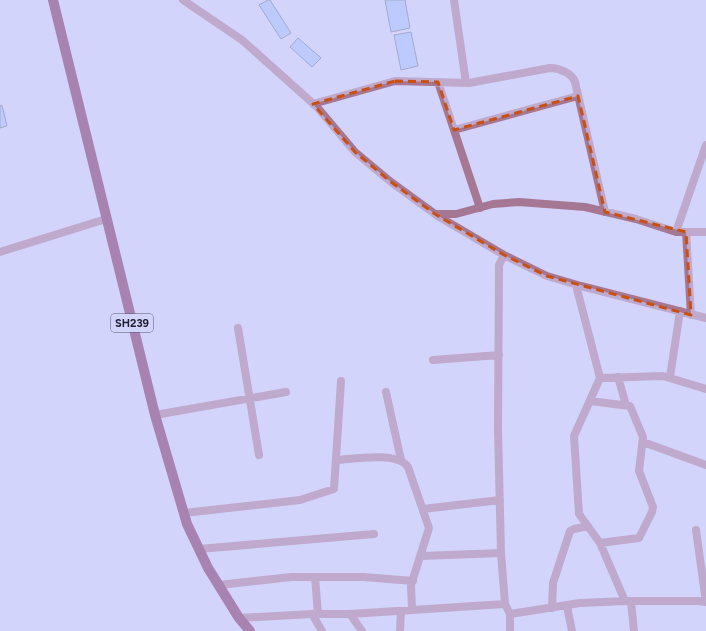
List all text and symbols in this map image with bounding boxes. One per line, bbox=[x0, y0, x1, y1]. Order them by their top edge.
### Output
road number: SH239 bbox=[111, 314, 153, 332]

